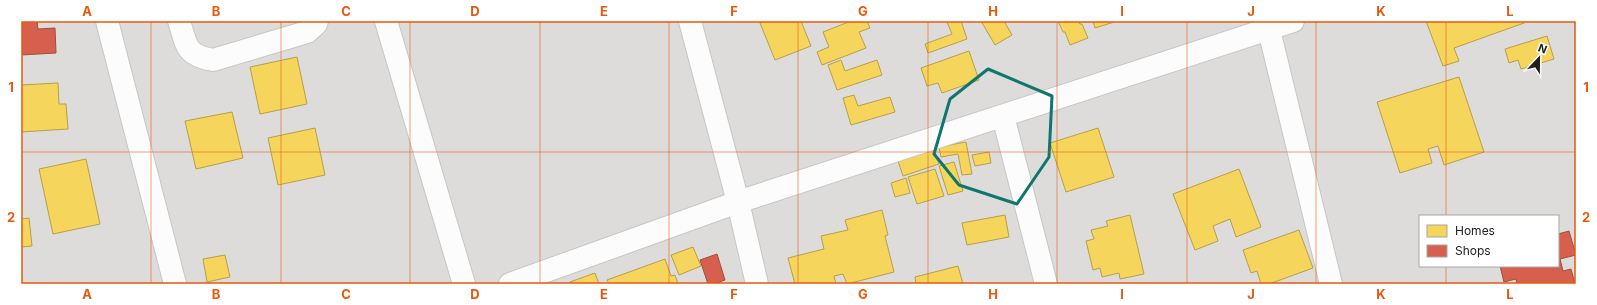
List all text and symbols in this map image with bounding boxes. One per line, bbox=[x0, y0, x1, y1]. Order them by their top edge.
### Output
text: A bbox=[82, 3, 92, 19]
text: B bbox=[212, 3, 221, 19]
text: C bbox=[341, 3, 351, 19]
text: D bbox=[470, 3, 480, 19]
text: E bbox=[600, 3, 608, 19]
text: F bbox=[730, 3, 738, 19]
text: G bbox=[858, 3, 868, 19]
text: H bbox=[988, 3, 998, 19]
text: I bbox=[1120, 3, 1124, 19]
text: J bbox=[1247, 3, 1255, 19]
text: K bbox=[1376, 3, 1386, 19]
text: L bbox=[1506, 3, 1514, 19]
north arrow bbox=[1519, 38, 1559, 78]
text: N bbox=[1536, 41, 1549, 57]
text: 1 bbox=[8, 79, 14, 95]
text: 1 bbox=[1583, 79, 1589, 95]
text: 2 bbox=[7, 209, 15, 225]
text: 2 bbox=[1582, 209, 1590, 225]
legend bbox=[1419, 215, 1559, 267]
text: Homes bbox=[1455, 223, 1495, 238]
text: Shops bbox=[1455, 243, 1491, 258]
text: A bbox=[82, 286, 92, 302]
text: B bbox=[212, 286, 221, 302]
text: C bbox=[341, 286, 351, 302]
text: D bbox=[470, 286, 480, 302]
text: E bbox=[600, 286, 608, 302]
text: F bbox=[730, 286, 738, 302]
text: G bbox=[858, 286, 868, 302]
text: H bbox=[988, 286, 998, 302]
text: I bbox=[1120, 286, 1124, 302]
text: J bbox=[1247, 286, 1255, 302]
text: K bbox=[1376, 286, 1386, 302]
text: L bbox=[1506, 286, 1514, 302]

